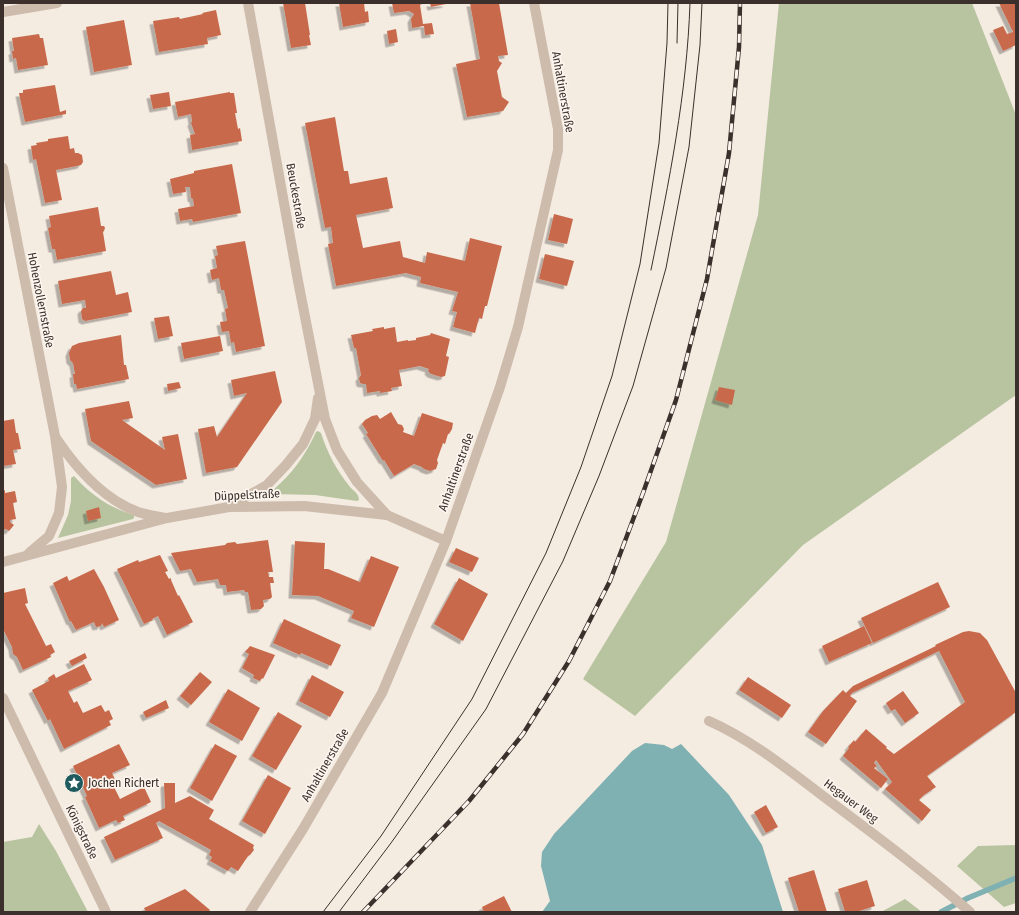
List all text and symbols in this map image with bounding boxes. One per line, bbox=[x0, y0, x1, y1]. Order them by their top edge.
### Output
street label: Anhaltinerstraße bbox=[549, 50, 577, 134]
street label: Beuckestraße bbox=[283, 162, 309, 230]
street label: Hohenzollernstraße bbox=[25, 251, 57, 349]
street label: Anhaltinerstraße bbox=[435, 431, 477, 513]
street label: Düppelstraße bbox=[214, 486, 280, 504]
street label: Anhaltinerstraße bbox=[298, 726, 352, 804]
place icon: Jochen Richert bbox=[63, 772, 85, 794]
place label: Jochen Richert bbox=[88, 776, 159, 790]
street label: Hegauer Weg bbox=[821, 776, 881, 826]
street label: Königstraße bbox=[63, 803, 101, 861]

